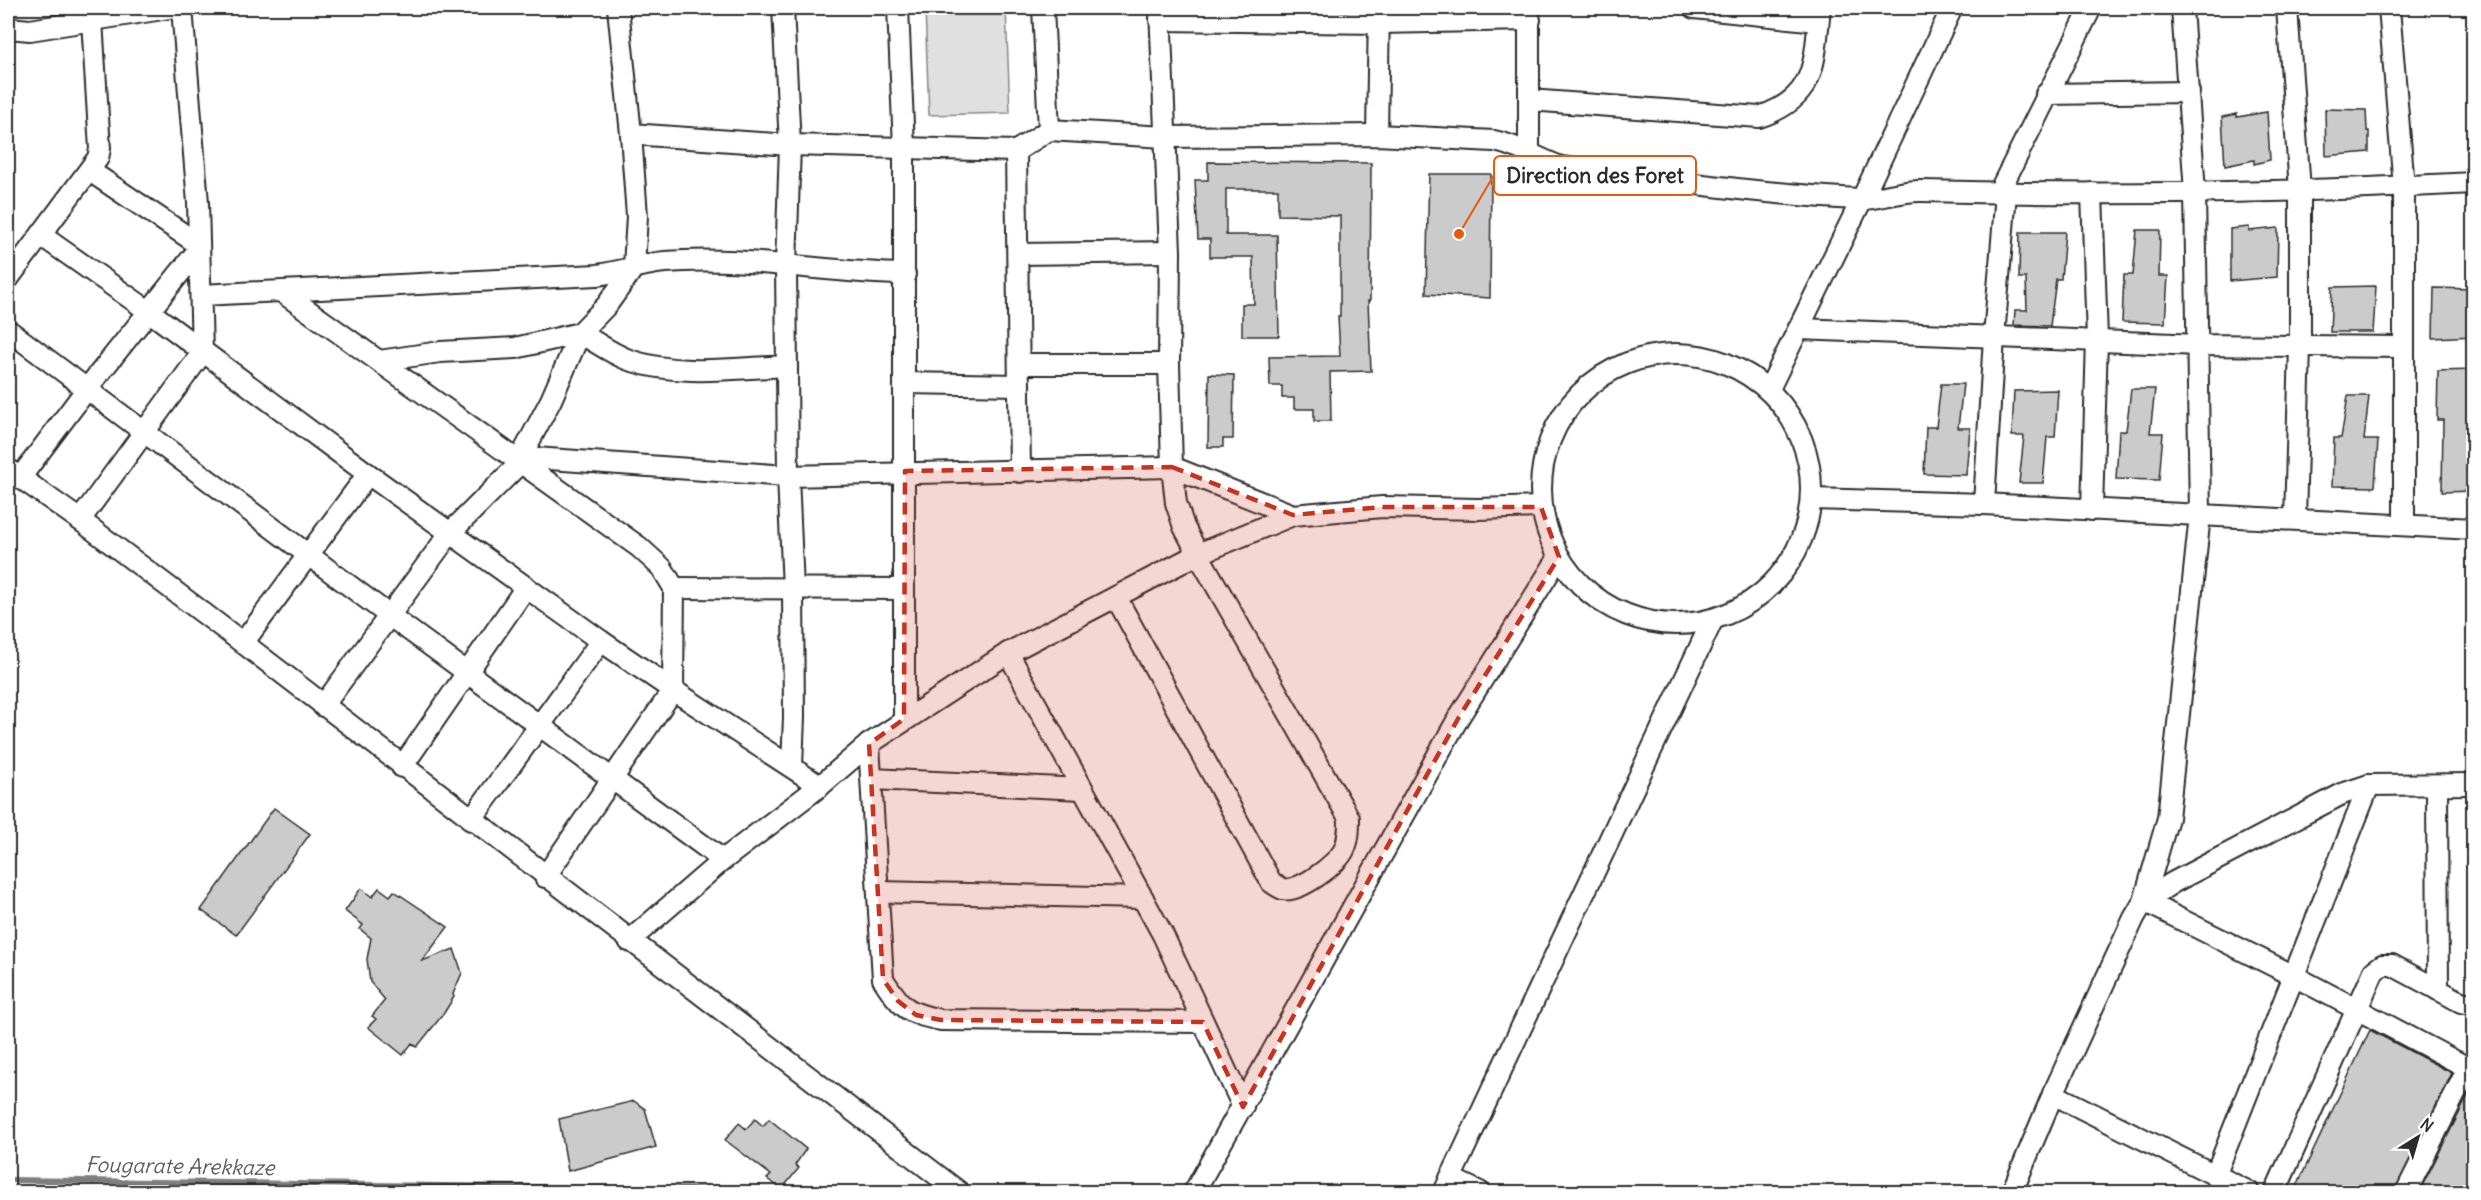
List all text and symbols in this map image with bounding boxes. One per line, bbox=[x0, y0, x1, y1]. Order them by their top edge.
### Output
callout: Direction des Foret bbox=[1494, 156, 1696, 195]
text: Direction des Foret bbox=[1506, 162, 1685, 189]
north arrow bbox=[2388, 1107, 2448, 1167]
text: N bbox=[2417, 1114, 2437, 1136]
water label: Fougarate Arekkaze bbox=[85, 1151, 276, 1181]

